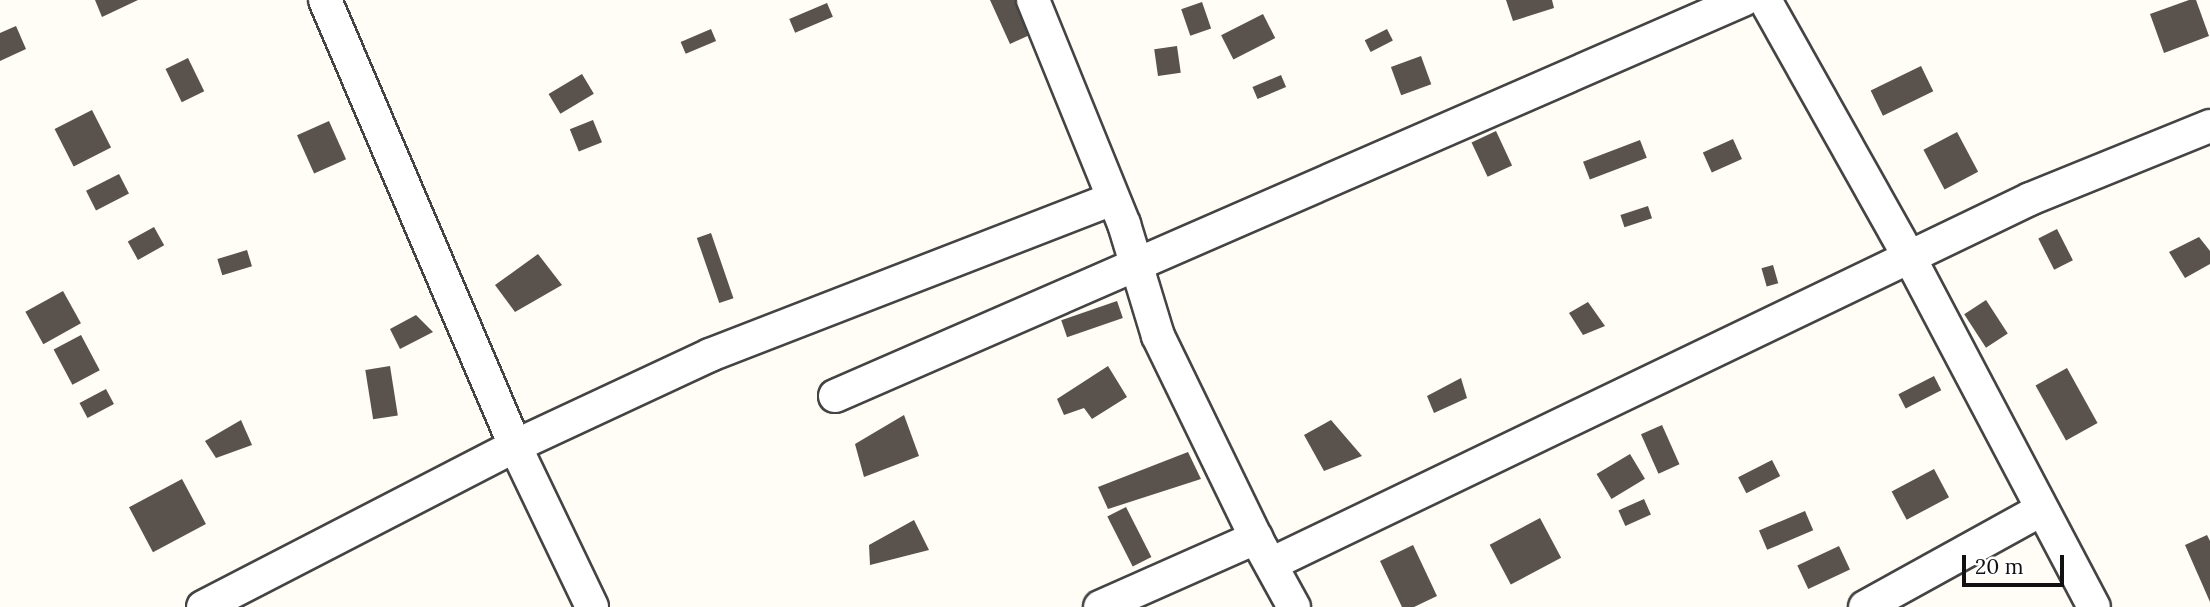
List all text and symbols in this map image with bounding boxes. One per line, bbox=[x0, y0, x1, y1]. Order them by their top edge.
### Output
scale bar bbox=[1965, 540, 2066, 584]
text: 20 m bbox=[1975, 553, 2024, 580]

